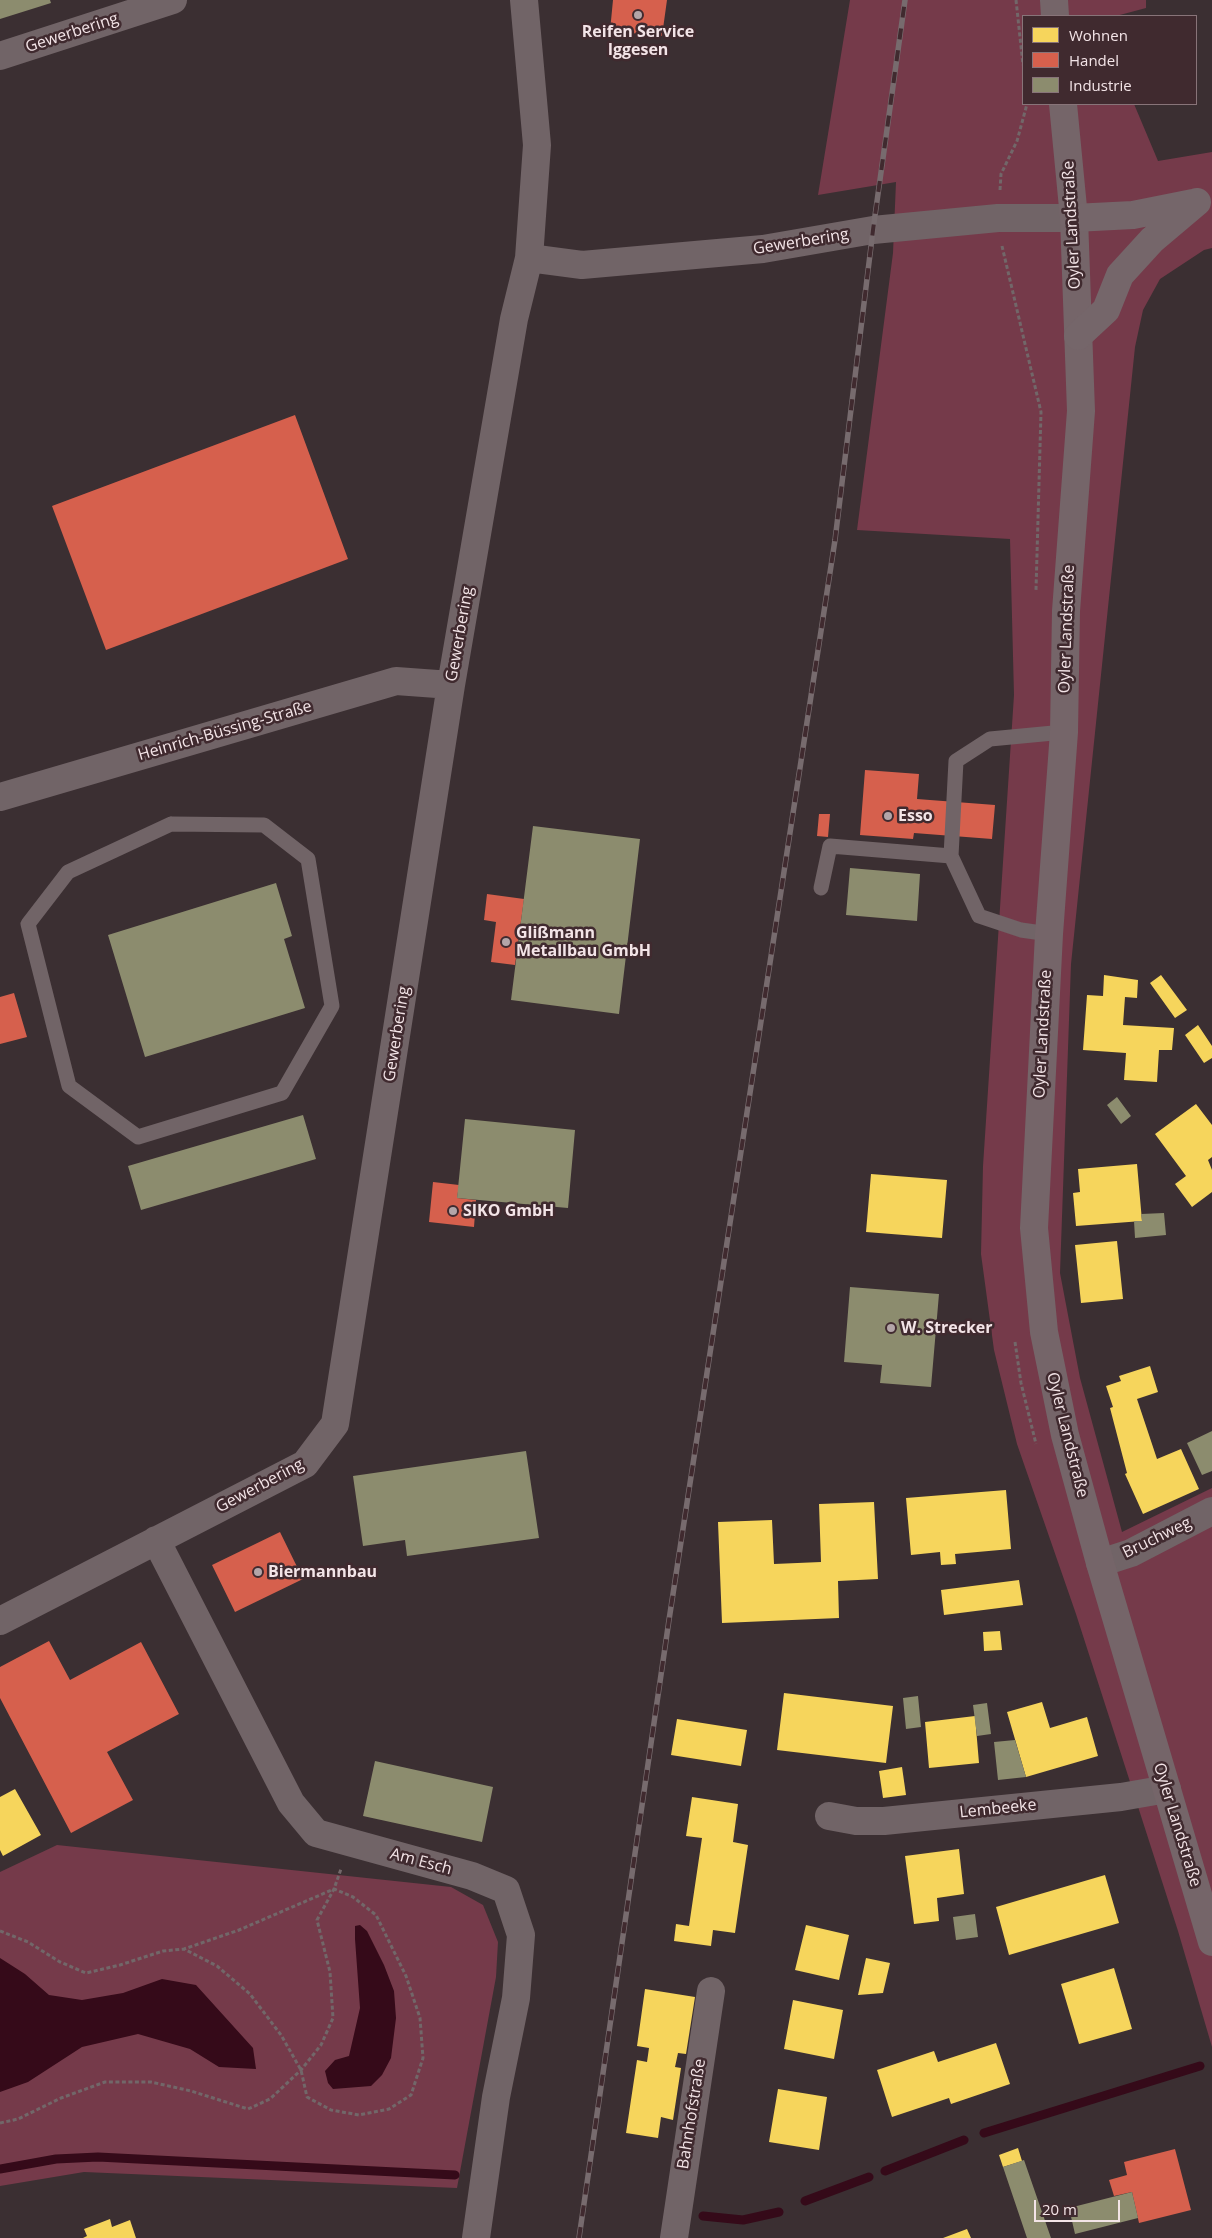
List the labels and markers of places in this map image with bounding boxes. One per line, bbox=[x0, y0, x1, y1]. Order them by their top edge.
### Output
marker: Reifen Service Iggesen bbox=[632, 9, 644, 21]
place label: Reifen Service Iggesen bbox=[582, 22, 694, 60]
place label: Esso bbox=[898, 806, 933, 826]
marker: Esso bbox=[882, 810, 894, 822]
place label: Glißmann Metallbau GmbH bbox=[516, 923, 651, 961]
marker: Glißmann Metallbau GmbH bbox=[500, 936, 512, 948]
place label: SIKO GmbH bbox=[463, 1201, 554, 1221]
marker: SIKO GmbH bbox=[447, 1205, 459, 1217]
place label: W. Strecker bbox=[901, 1318, 993, 1338]
marker: W. Strecker bbox=[885, 1322, 897, 1334]
place label: Biermannbau bbox=[268, 1562, 377, 1582]
marker: Biermannbau bbox=[252, 1566, 264, 1578]

